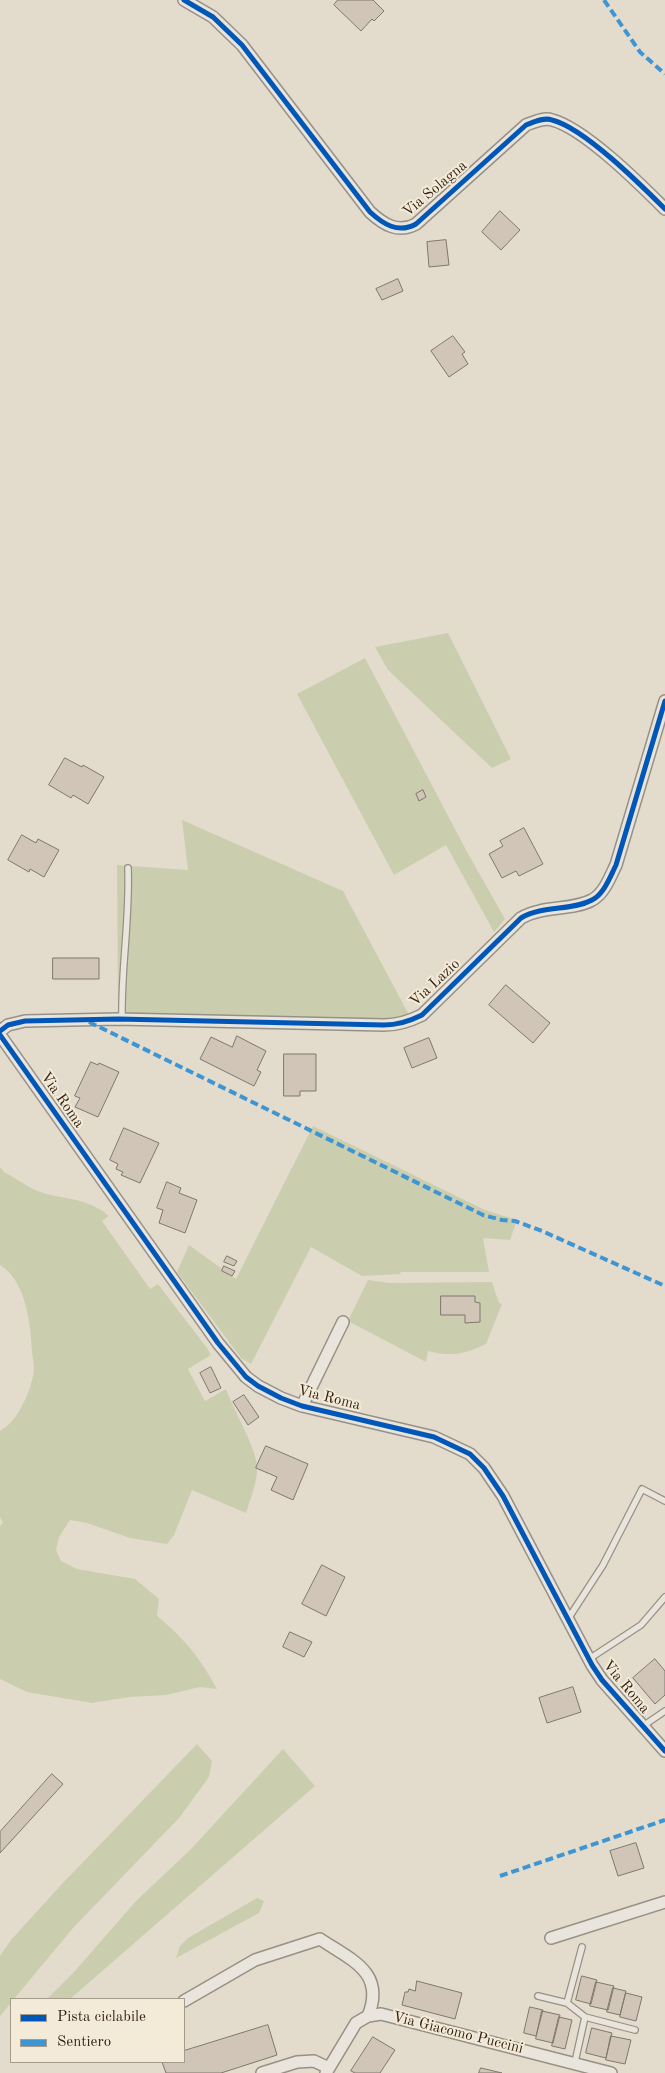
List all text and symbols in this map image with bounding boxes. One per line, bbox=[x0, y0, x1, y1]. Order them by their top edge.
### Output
street label: Via Solagna bbox=[399, 157, 471, 221]
street label: Via Lazio bbox=[406, 955, 464, 1011]
street label: Via Roma bbox=[36, 1069, 88, 1131]
street label: Via Roma bbox=[296, 1382, 362, 1414]
street label: Via Roma bbox=[599, 1657, 653, 1717]
legend bbox=[10, 1998, 185, 2063]
street label: Via Giacomo Puccini bbox=[391, 2008, 525, 2058]
text: Pista ciclabile bbox=[57, 2010, 146, 2025]
text: Sentiero bbox=[57, 2035, 111, 2050]

